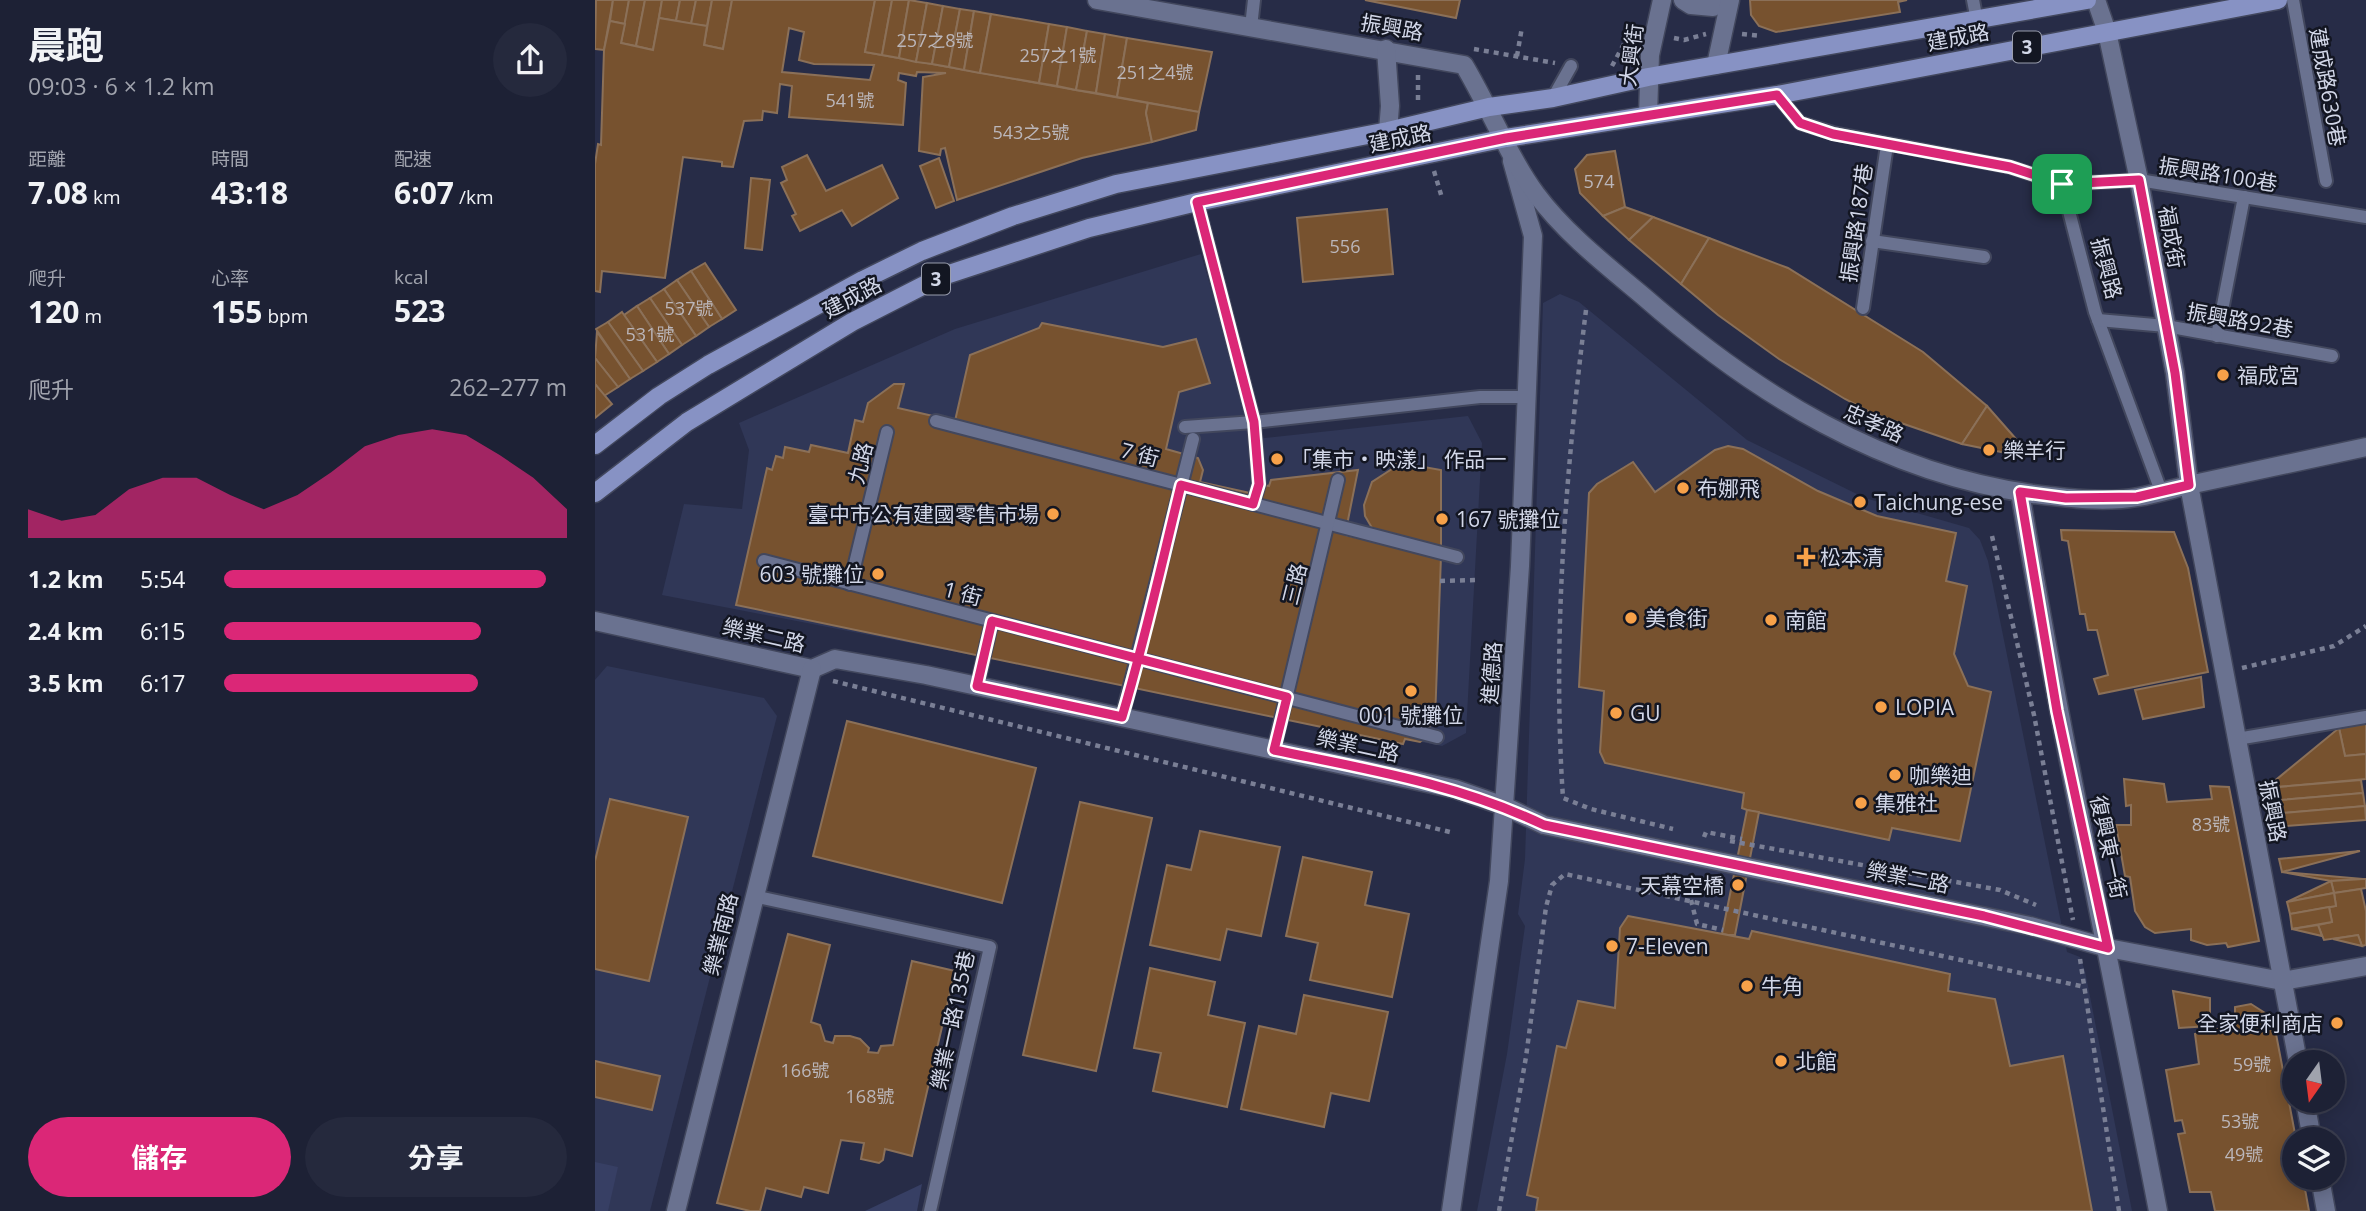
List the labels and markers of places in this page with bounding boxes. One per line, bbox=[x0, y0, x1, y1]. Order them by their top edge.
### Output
pin bbox=[2032, 154, 2092, 214]
place label: 福成宮 bbox=[2237, 361, 2300, 389]
marker: 福成宮 bbox=[2215, 367, 2231, 383]
place label: 樂羊行 bbox=[2003, 436, 2066, 464]
marker: 樂羊行 bbox=[1981, 442, 1997, 458]
place label: 「集市‧映漾」 作品一 bbox=[1291, 445, 1506, 473]
marker: 「集市‧映漾」 作品一 bbox=[1269, 451, 1285, 467]
place label: 布娜飛 bbox=[1697, 474, 1760, 502]
marker: 布娜飛 bbox=[1675, 480, 1691, 496]
place label: Taichung-ese bbox=[1874, 488, 2003, 516]
marker: Taichung-ese bbox=[1852, 494, 1868, 510]
place label: 臺中市公有建國零售市場 bbox=[808, 500, 1039, 528]
place label: 167 號攤位 bbox=[1456, 505, 1560, 533]
marker: 臺中市公有建國零售市場 bbox=[1045, 506, 1061, 522]
marker: 167 號攤位 bbox=[1434, 511, 1450, 527]
place label: 松本清 bbox=[1820, 543, 1883, 571]
marker: 松本清 bbox=[1798, 549, 1814, 565]
place label: 603 號攤位 bbox=[760, 560, 864, 588]
marker: 603 號攤位 bbox=[870, 566, 886, 582]
place label: 美食街 bbox=[1645, 604, 1708, 632]
place label: 南館 bbox=[1785, 606, 1827, 634]
marker: 美食街 bbox=[1623, 610, 1639, 626]
marker: 南館 bbox=[1763, 612, 1779, 628]
marker: 001 號攤位 bbox=[1403, 683, 1419, 699]
place label: LOPIA bbox=[1895, 693, 1955, 721]
place label: GU bbox=[1630, 699, 1661, 727]
marker: LOPIA bbox=[1873, 699, 1889, 715]
place label: 001 號攤位 bbox=[1359, 701, 1463, 729]
marker: GU bbox=[1608, 705, 1624, 721]
place label: 咖樂迪 bbox=[1909, 761, 1972, 789]
marker: 咖樂迪 bbox=[1887, 767, 1903, 783]
place label: 集雅社 bbox=[1875, 789, 1938, 817]
marker: 集雅社 bbox=[1853, 795, 1869, 811]
place label: 天幕空橋 bbox=[1640, 871, 1724, 899]
marker: 天幕空橋 bbox=[1730, 877, 1746, 893]
place label: 7-Eleven bbox=[1626, 932, 1709, 960]
marker: 7-Eleven bbox=[1604, 938, 1620, 954]
place label: 牛角 bbox=[1761, 972, 1803, 1000]
marker: 牛角 bbox=[1739, 978, 1755, 994]
place label: 全家便利商店 bbox=[2197, 1009, 2323, 1037]
marker: 全家便利商店 bbox=[2329, 1015, 2345, 1031]
place label: 北館 bbox=[1795, 1047, 1837, 1075]
marker: 北館 bbox=[1773, 1053, 1789, 1069]

